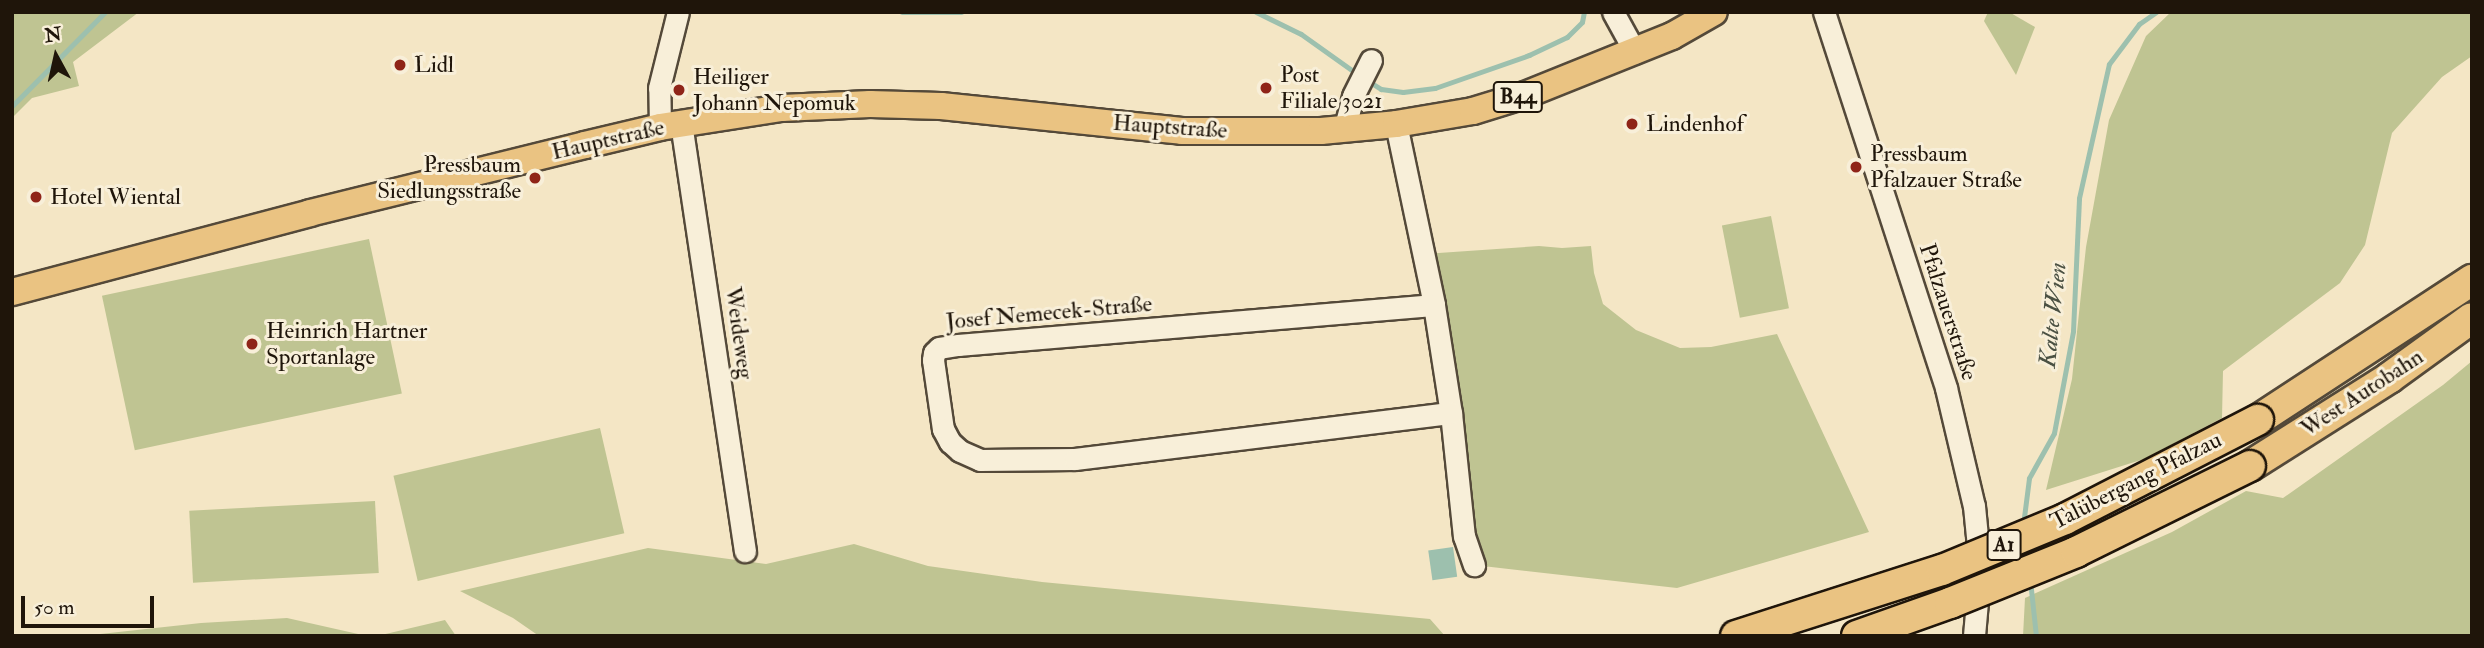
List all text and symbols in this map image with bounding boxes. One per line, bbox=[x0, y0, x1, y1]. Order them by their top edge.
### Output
north arrow bbox=[21, 21, 91, 91]
text: N bbox=[43, 22, 63, 48]
place label: Lidl bbox=[414, 51, 454, 79]
marker: Lidl bbox=[392, 57, 408, 73]
place label: Post Filiale 3021 bbox=[1280, 61, 1383, 115]
place label: Heiliger Johann Nepomuk bbox=[693, 63, 856, 117]
marker: Post Filiale 3021 bbox=[1258, 80, 1274, 96]
road number: B44 bbox=[1492, 80, 1544, 114]
marker: Heiliger Johann Nepomuk bbox=[671, 82, 687, 98]
street label: Hauptstraße bbox=[1112, 109, 1228, 145]
place label: Lindenhof bbox=[1646, 110, 1744, 138]
street label: Hauptstraße bbox=[549, 114, 667, 166]
marker: Lindenhof bbox=[1624, 116, 1640, 132]
place label: Pressbaum Pfalzauer Straße bbox=[1870, 140, 2022, 194]
place label: Pressbaum Siedlungsstraße bbox=[377, 151, 521, 205]
marker: Pressbaum Pfalzauer Straße bbox=[1848, 159, 1864, 175]
marker: Pressbaum Siedlungsstraße bbox=[527, 170, 543, 186]
place label: Hotel Wiental bbox=[50, 183, 181, 211]
marker: Hotel Wiental bbox=[28, 189, 44, 205]
street label: Pfalzauerstraße bbox=[1913, 240, 1983, 384]
water label: Kalte Wien bbox=[2033, 261, 2073, 369]
street label: Weideweg bbox=[719, 285, 759, 381]
street label: Josef Nemecek-Straße bbox=[945, 290, 1153, 336]
place label: Heinrich Hartner Sportanlage bbox=[266, 317, 427, 371]
marker: Heinrich Hartner Sportanlage bbox=[244, 336, 260, 352]
street label: West Autobahn bbox=[2296, 343, 2428, 443]
street label: Talübergang Pfalzau bbox=[2046, 426, 2226, 536]
road number: A1 bbox=[1986, 528, 2022, 562]
scale bar bbox=[24, 582, 158, 626]
text: 50 m bbox=[34, 594, 75, 621]

